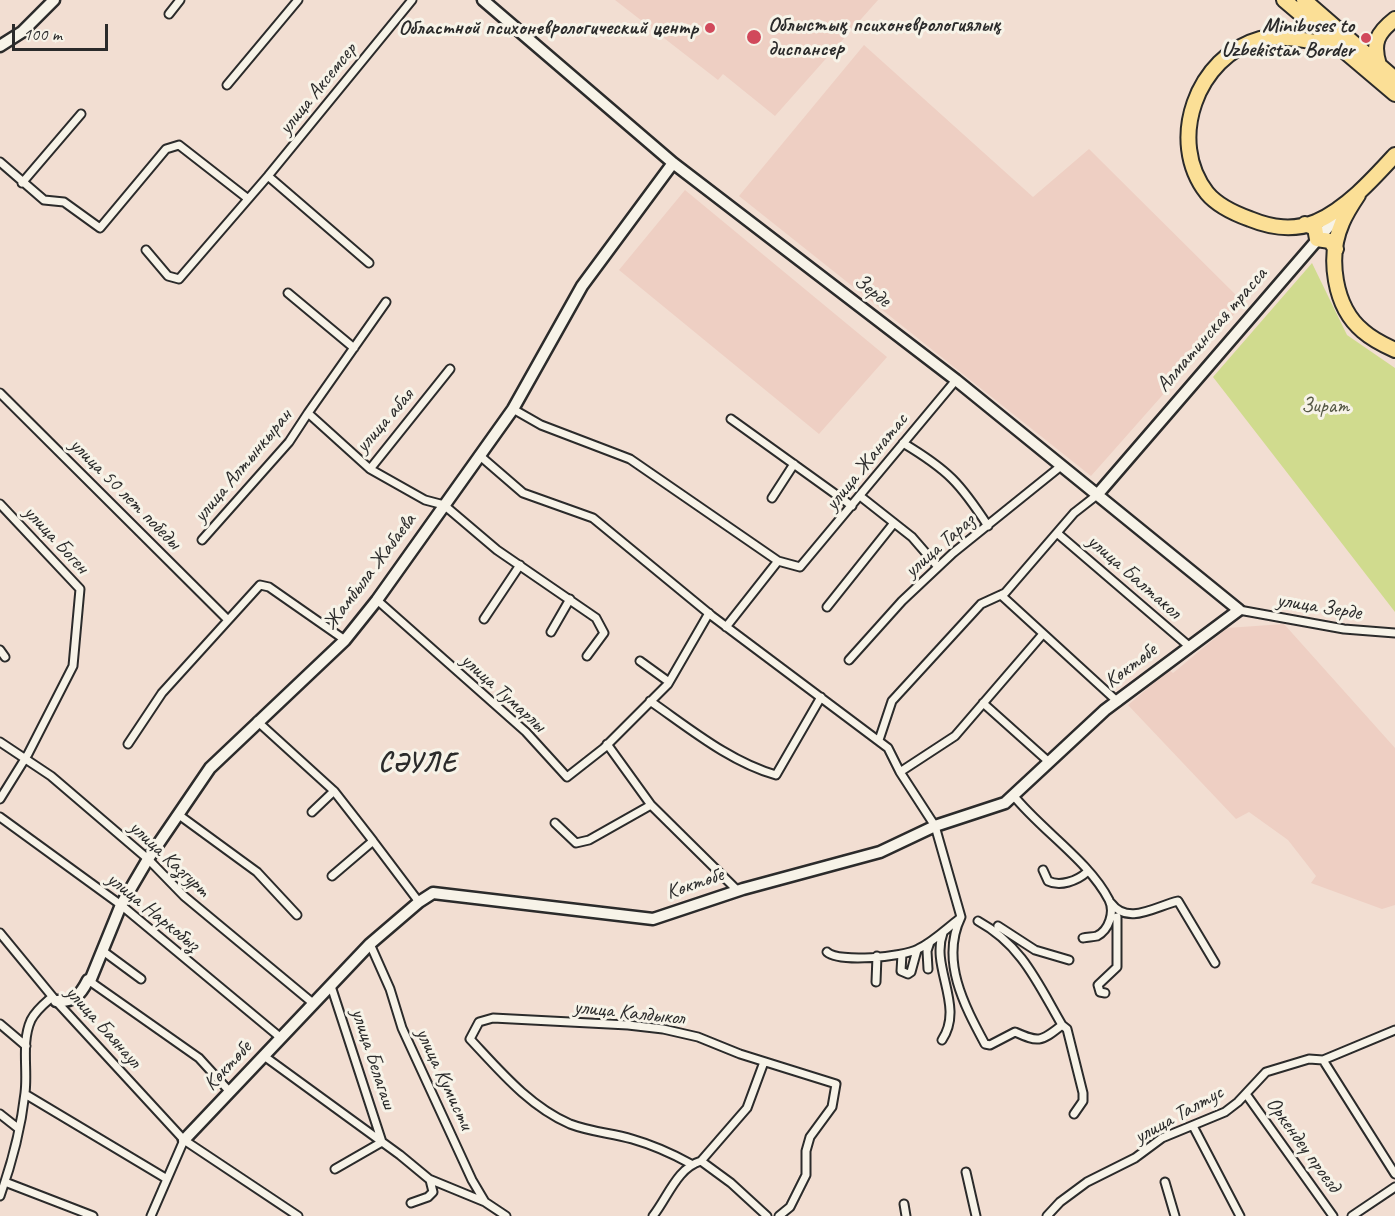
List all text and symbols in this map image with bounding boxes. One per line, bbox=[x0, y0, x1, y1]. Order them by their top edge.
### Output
scale bar bbox=[15, 12, 111, 50]
place label: Облыстық психоневрологиялық диспансер bbox=[768, 12, 1001, 62]
place label: Minibuses to Uzbekistan Border bbox=[1221, 13, 1354, 63]
place label: Областной психоневрологический центр bbox=[398, 15, 698, 41]
marker: Областной психоневрологический центр bbox=[703, 21, 717, 35]
text: 100 m bbox=[23, 23, 62, 45]
marker: Облыстық психоневрологиялық диспансер bbox=[745, 28, 763, 46]
marker: Minibuses to Uzbekistan Border bbox=[1359, 31, 1373, 45]
street label: улица Аксемсер bbox=[273, 38, 363, 140]
street label: Алматинская трасса bbox=[1151, 262, 1273, 398]
street label: Зерде bbox=[849, 269, 895, 313]
street label: улица абая bbox=[350, 384, 420, 458]
park label: Зират bbox=[1301, 393, 1349, 419]
street label: улица Алтынкыран bbox=[188, 404, 298, 528]
street label: улица Жанатас bbox=[820, 408, 914, 516]
street label: улица 50 лет победы bbox=[64, 433, 186, 555]
street label: улица Боген bbox=[18, 500, 94, 580]
street label: Жамбыла Жабаева bbox=[318, 509, 422, 635]
street label: улица Тараз bbox=[900, 509, 980, 583]
street label: улица Балтакол bbox=[1082, 529, 1186, 625]
street label: улица Зерде bbox=[1275, 588, 1363, 626]
street label: Көктөбе bbox=[1100, 638, 1162, 694]
street label: улица Тумарлы bbox=[455, 648, 551, 738]
district label: СӘУЛЕ bbox=[378, 748, 458, 780]
street label: улица Казгурт bbox=[123, 815, 215, 903]
street label: Көктөбе bbox=[663, 862, 727, 906]
street label: улица Наркобыз bbox=[101, 867, 205, 957]
street label: улица Баянаул bbox=[59, 981, 147, 1073]
street label: улица Калдыкол bbox=[572, 995, 686, 1031]
street label: улица Белагаш bbox=[345, 1005, 401, 1113]
street label: улица Кумисти bbox=[409, 1024, 479, 1134]
street label: Көктөбе bbox=[199, 1036, 257, 1096]
street label: улица Талтус bbox=[1130, 1080, 1228, 1150]
street label: Оркендеу проезд bbox=[1260, 1092, 1346, 1198]

